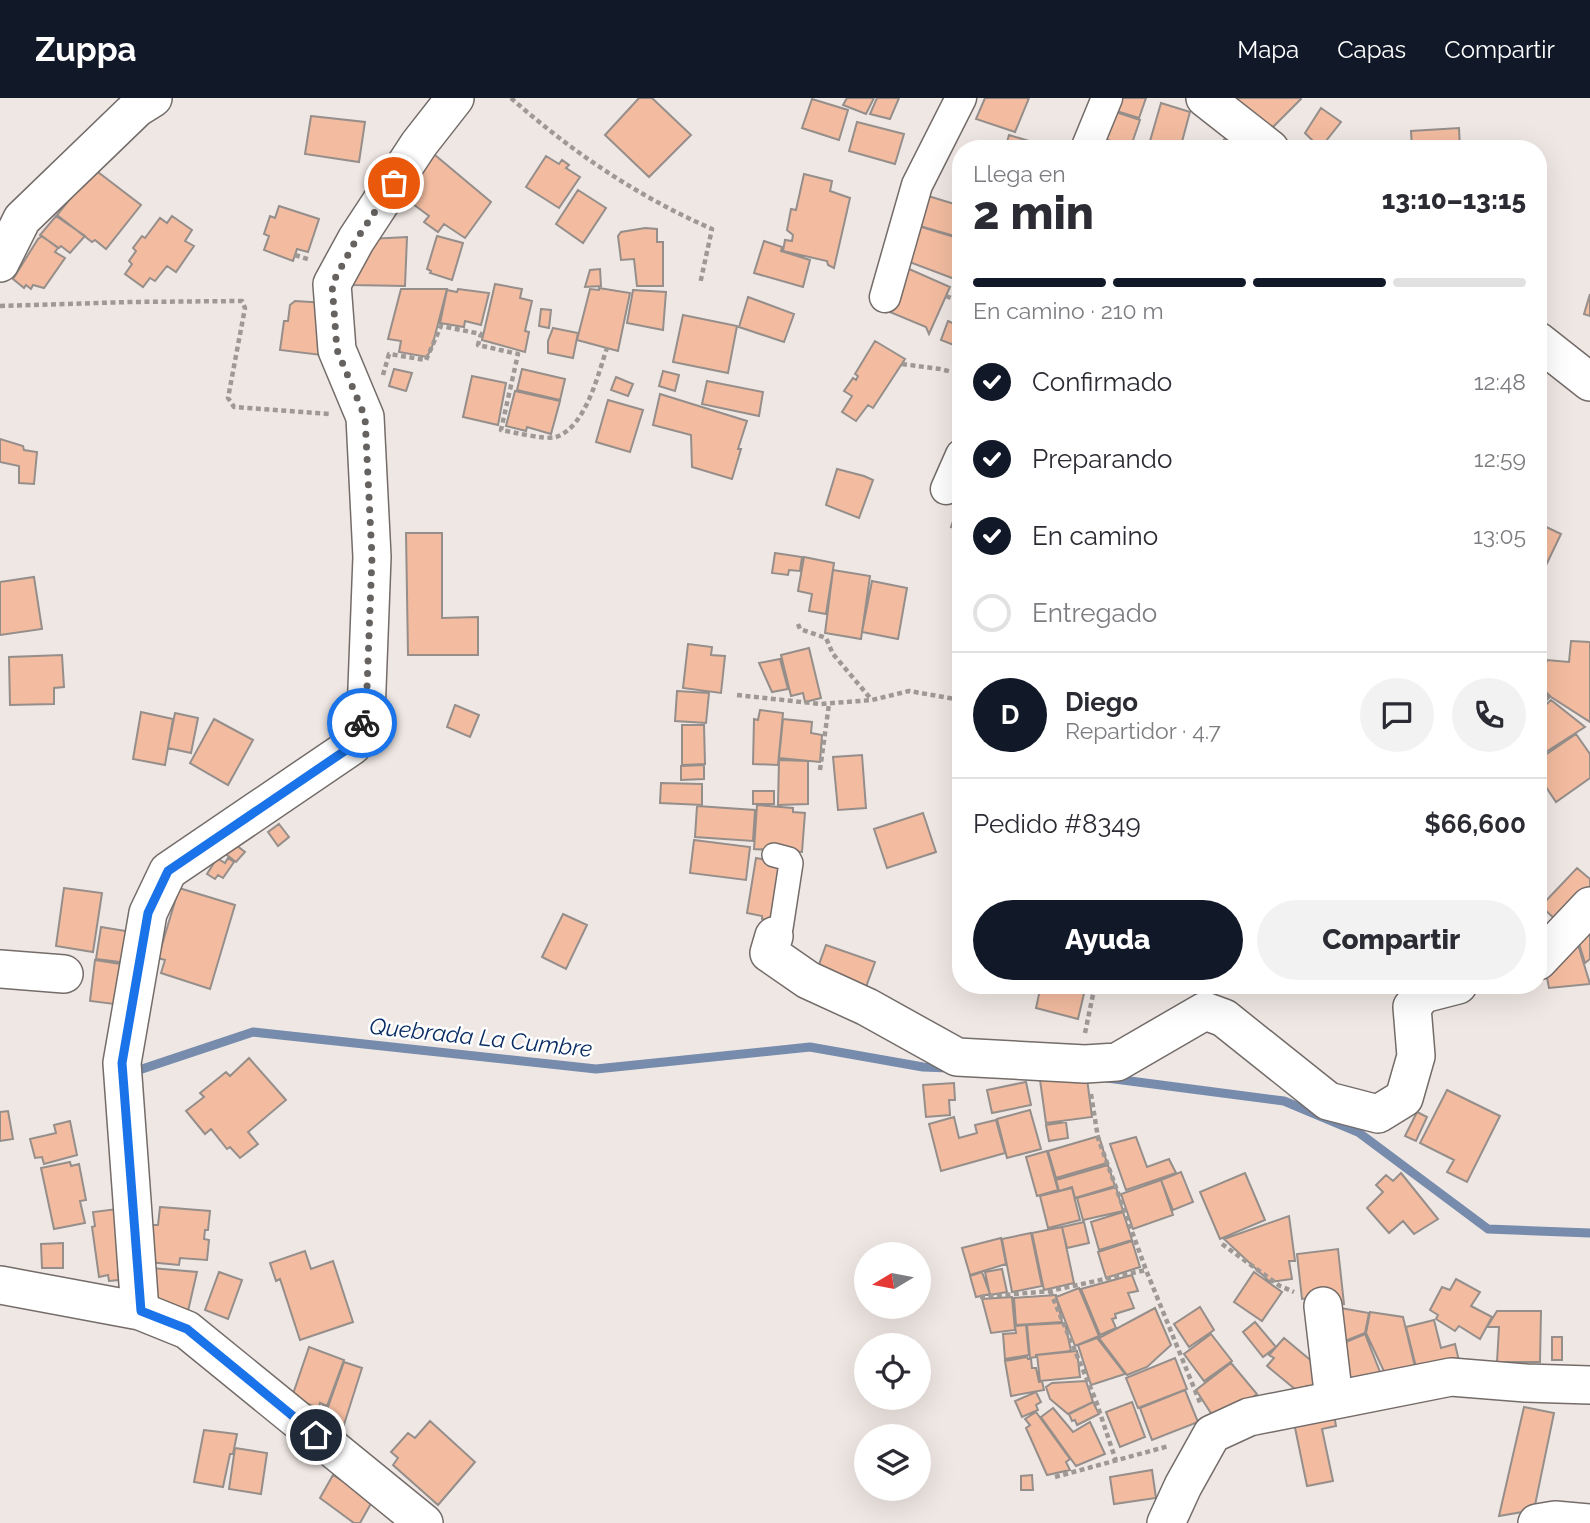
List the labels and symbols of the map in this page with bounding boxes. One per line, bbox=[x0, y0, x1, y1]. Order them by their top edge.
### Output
pin bbox=[364, 153, 424, 213]
courier bbox=[327, 688, 397, 758]
water label: Quebrada La Cumbre bbox=[368, 1012, 594, 1062]
north arrow bbox=[854, 1242, 931, 1320]
pin bbox=[286, 1405, 346, 1465]

